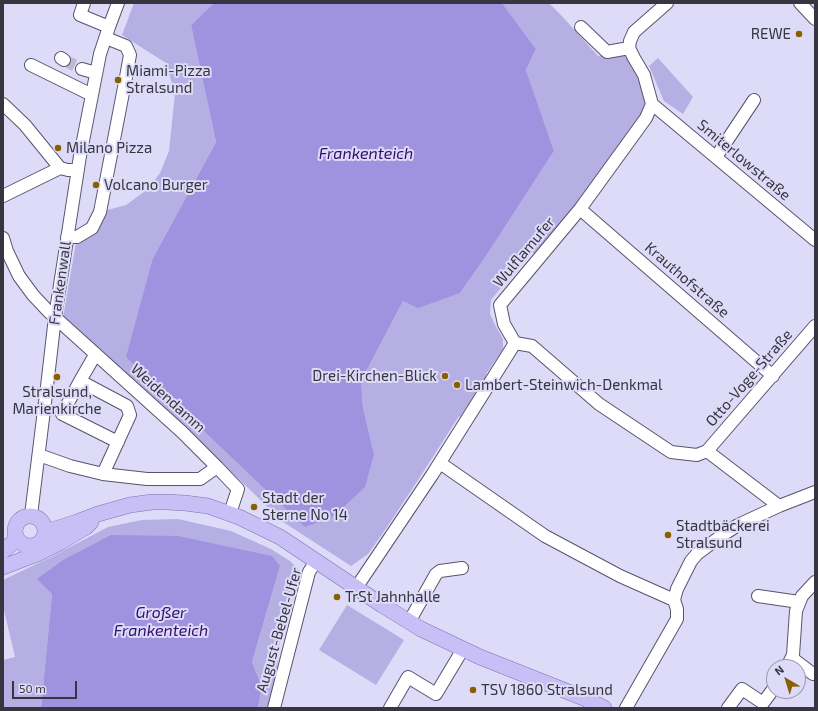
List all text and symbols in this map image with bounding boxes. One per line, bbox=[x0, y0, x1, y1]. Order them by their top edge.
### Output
place label: REWE bbox=[751, 25, 791, 43]
marker: REWE bbox=[794, 29, 804, 39]
place label: Miami-Pizza Stralsund bbox=[126, 62, 211, 97]
marker: Miami-Pizza Stralsund bbox=[113, 75, 123, 85]
street label: Smiterlowstraße bbox=[694, 116, 794, 204]
place label: Milano Pizza bbox=[66, 139, 152, 157]
marker: Milano Pizza bbox=[53, 143, 63, 153]
water label: Frankenteich bbox=[319, 144, 413, 164]
place label: Volcano Burger bbox=[104, 176, 208, 194]
marker: Volcano Burger bbox=[91, 180, 101, 190]
street label: Wulflamufer bbox=[489, 213, 559, 291]
street label: Krauthofstraße bbox=[641, 238, 733, 322]
street label: Frankenwall bbox=[45, 240, 75, 326]
street label: Otto-Voge-Straße bbox=[702, 326, 796, 430]
street label: Weidendamm bbox=[127, 360, 209, 436]
place label: Drei-Kirchen-Blick bbox=[312, 367, 437, 385]
marker: Drei-Kirchen-Blick bbox=[440, 371, 450, 381]
marker: Stralsund, Marienkirche bbox=[52, 372, 62, 382]
place label: Lambert-Steinwich-Denkmal bbox=[465, 376, 663, 394]
marker: Lambert-Steinwich-Denkmal bbox=[452, 380, 462, 390]
place label: Stralsund, Marienkirche bbox=[12, 383, 102, 418]
place label: Stadt der Sterne No 14 bbox=[262, 489, 348, 524]
marker: Stadt der Sterne No 14 bbox=[249, 502, 259, 512]
place label: Stadtbäckerei Stralsund bbox=[676, 517, 770, 552]
marker: Stadtbäckerei Stralsund bbox=[663, 530, 673, 540]
street label: August-Bebel-Ufer bbox=[253, 565, 305, 695]
place label: TrSt Jahnhalle bbox=[345, 588, 440, 606]
marker: TrSt Jahnhalle bbox=[332, 592, 342, 602]
water label: Großer Frankenteich bbox=[114, 603, 208, 641]
north arrow bbox=[766, 659, 806, 699]
text: N bbox=[772, 662, 786, 678]
scale bar bbox=[14, 673, 79, 699]
text: 50 m bbox=[19, 681, 46, 695]
place label: TSV 1860 Stralsund bbox=[481, 681, 613, 699]
marker: TSV 1860 Stralsund bbox=[468, 685, 478, 695]

